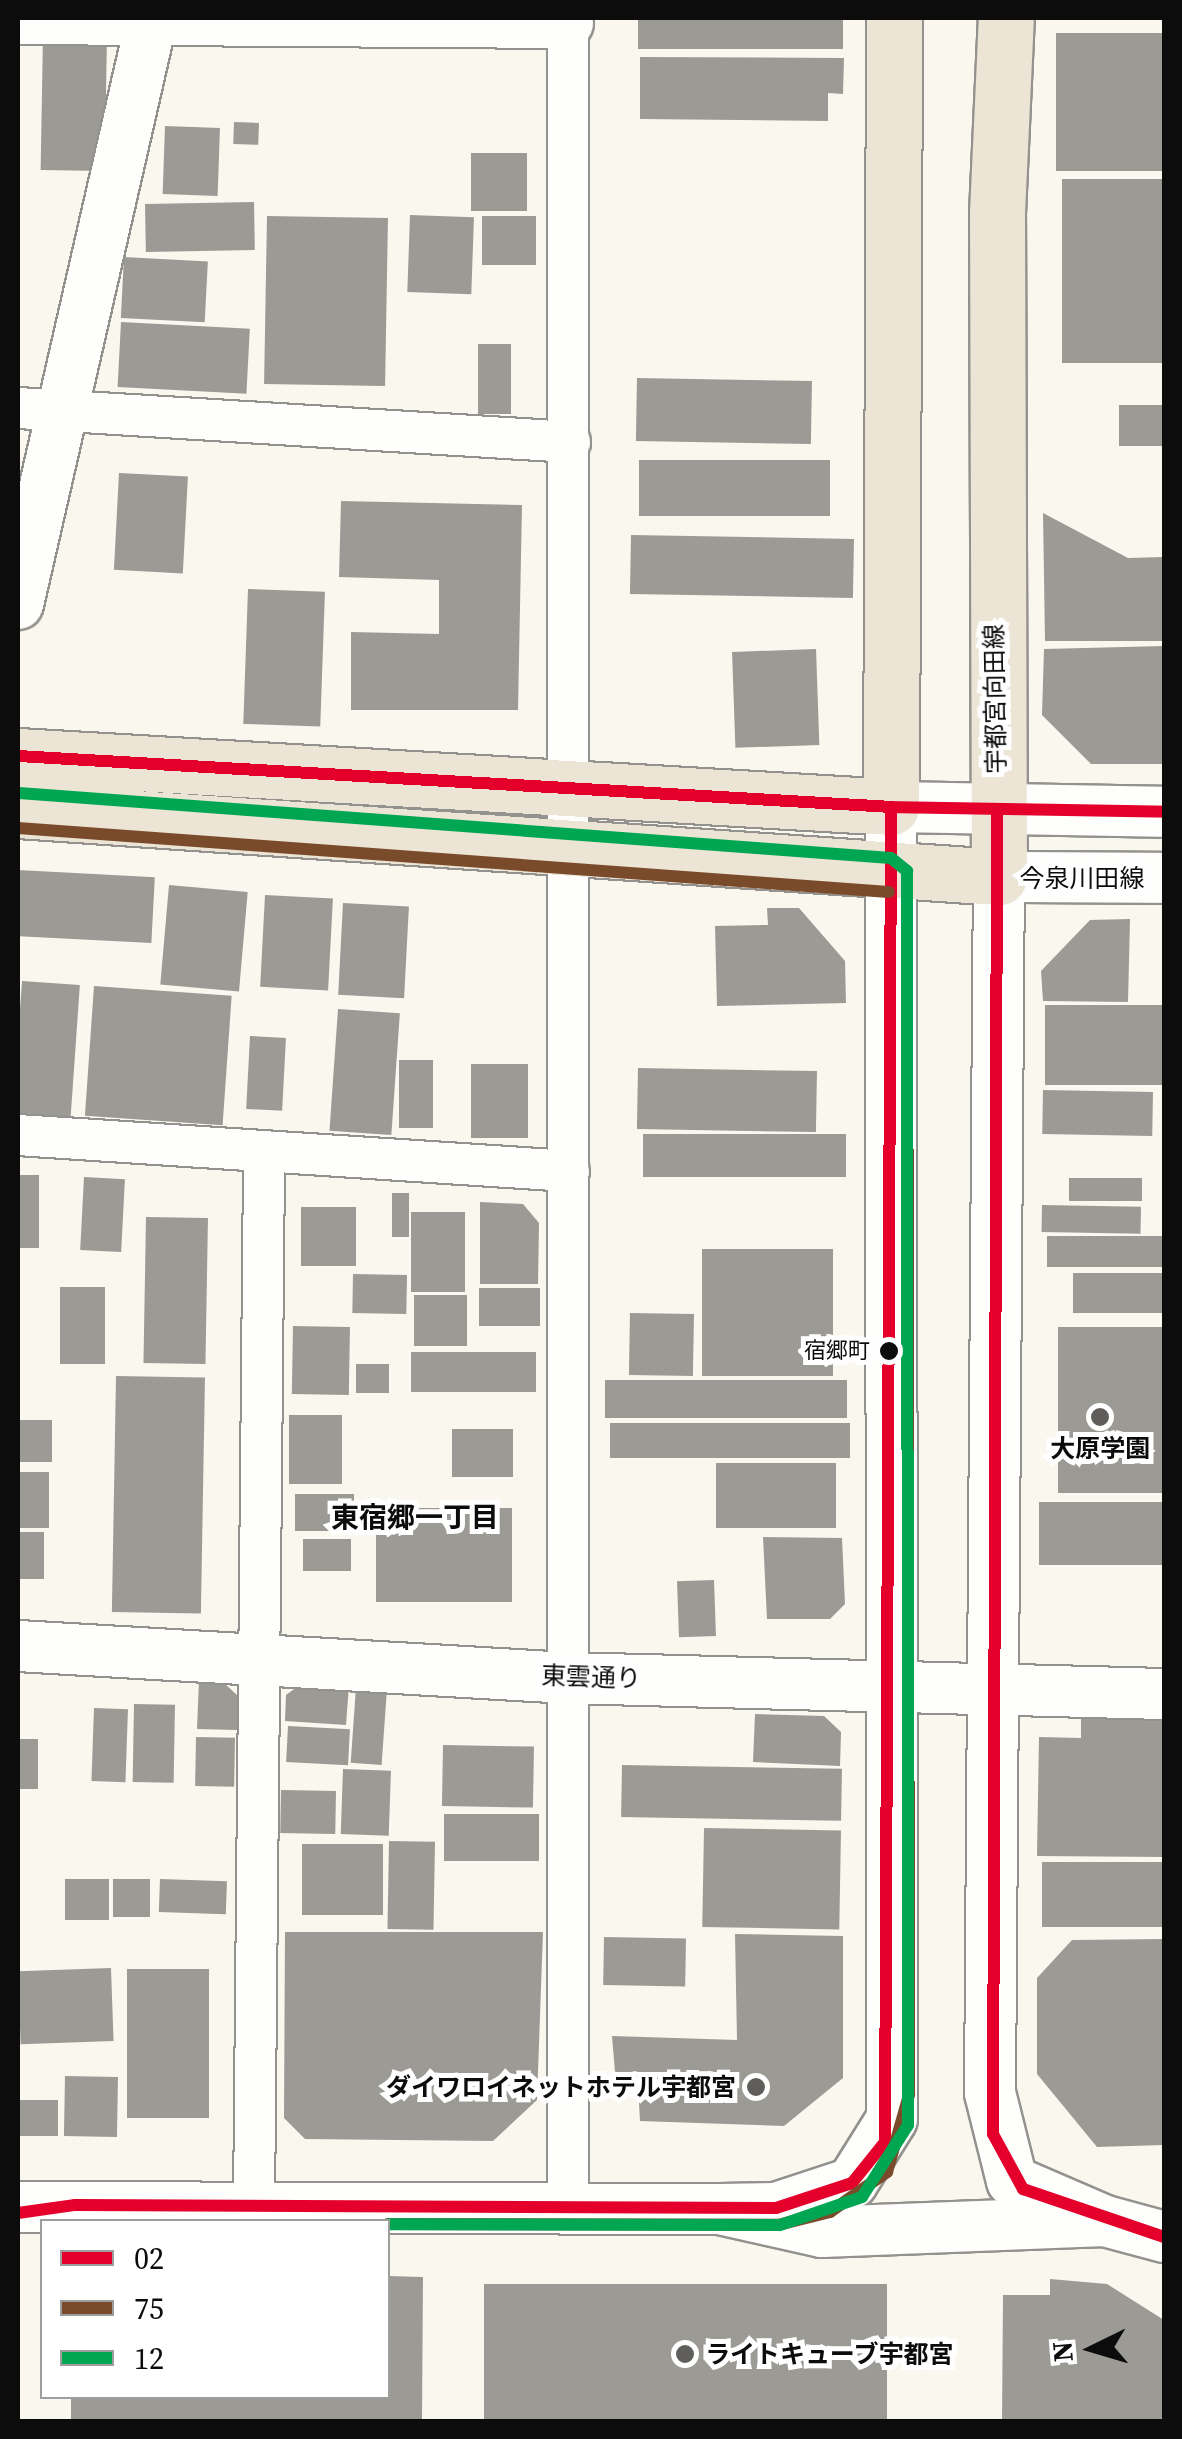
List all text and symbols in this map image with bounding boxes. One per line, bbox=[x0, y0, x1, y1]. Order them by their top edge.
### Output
street label: 宇都宮向田線 bbox=[979, 624, 1011, 774]
street label: 今泉川田線 bbox=[1020, 863, 1144, 893]
place label: 宿郷町 bbox=[804, 1338, 870, 1364]
marker: 宿郷町 bbox=[879, 1341, 899, 1361]
marker: 大原学園 bbox=[1089, 1406, 1111, 1428]
place label: 大原学園 bbox=[1050, 1433, 1150, 1463]
district label: 東宿郷一丁目 bbox=[331, 1500, 499, 1534]
street label: 東雲通り bbox=[541, 1660, 641, 1694]
place label: ダイワロイネットホテル宇都宮 bbox=[386, 2072, 736, 2102]
marker: ダイワロイネットホテル宇都宮 bbox=[745, 2076, 767, 2098]
legend bbox=[40, 2219, 390, 2399]
text: 02 bbox=[134, 2238, 164, 2279]
text: 75 bbox=[134, 2288, 164, 2329]
north arrow bbox=[1042, 2299, 1142, 2399]
text: 12 bbox=[134, 2338, 164, 2379]
place label: ライトキューブ宇都宮 bbox=[705, 2339, 955, 2369]
text: N bbox=[1042, 2340, 1082, 2363]
marker: ライトキューブ宇都宮 bbox=[674, 2343, 696, 2365]

